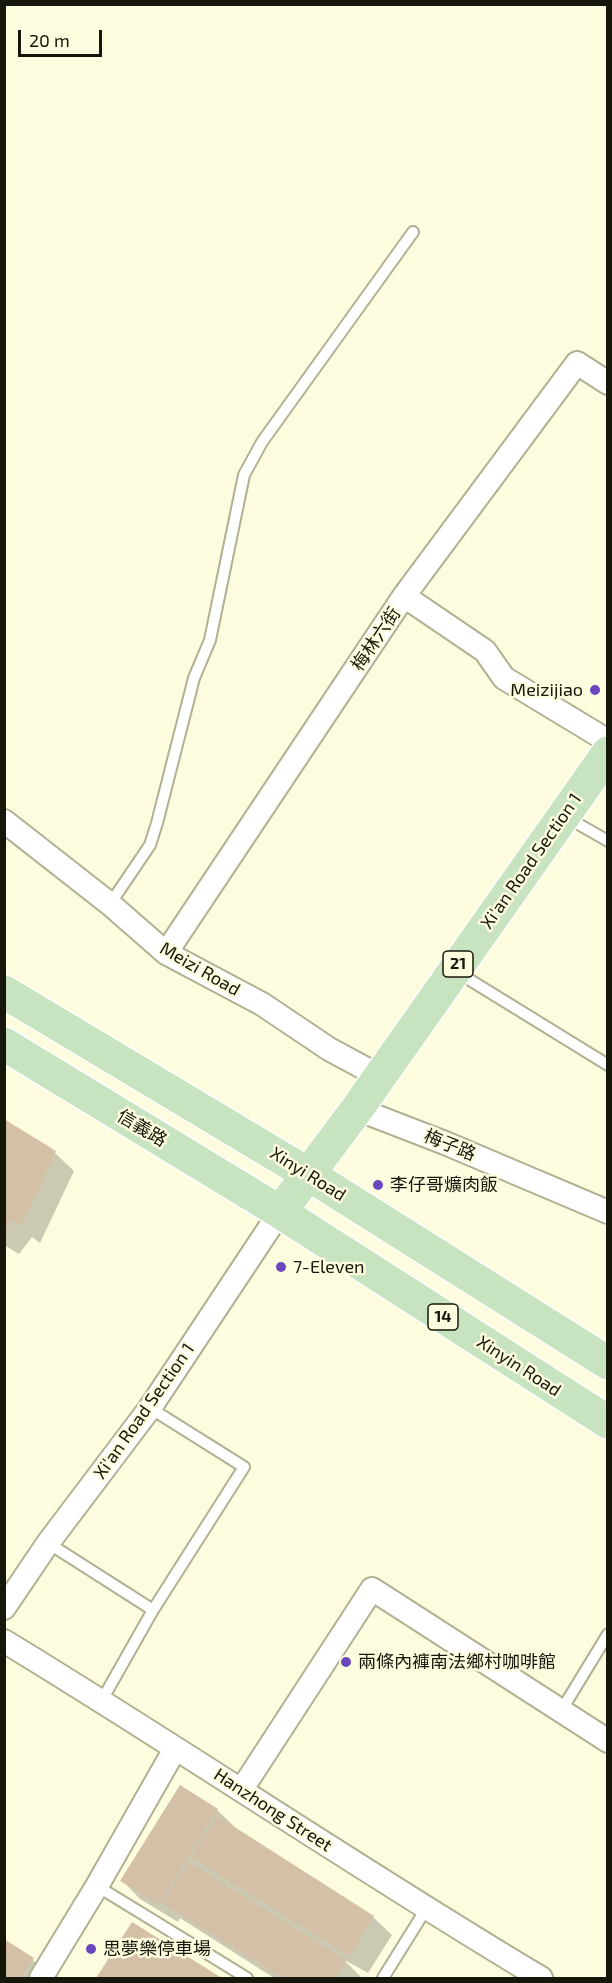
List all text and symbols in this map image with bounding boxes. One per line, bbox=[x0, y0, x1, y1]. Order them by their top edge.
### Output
scale bar bbox=[21, 18, 105, 56]
text: 20 m bbox=[29, 29, 70, 51]
street label: 梅林六街 bbox=[347, 603, 405, 675]
place label: Meizijiao bbox=[510, 679, 583, 701]
marker: Meizijiao bbox=[588, 683, 602, 697]
street label: Xi'an Road Section 1 bbox=[476, 789, 586, 933]
street label: Meizi Road bbox=[156, 937, 244, 1001]
road number: 21 bbox=[443, 951, 473, 977]
street label: 信義路 bbox=[113, 1105, 171, 1151]
street label: 梅子路 bbox=[421, 1125, 479, 1165]
street label: Xinyi Road bbox=[266, 1142, 350, 1206]
place label: 李仔哥爌肉飯 bbox=[390, 1174, 498, 1196]
marker: 李仔哥爌肉飯 bbox=[371, 1178, 385, 1192]
place label: 7-Eleven bbox=[293, 1256, 365, 1278]
marker: 7-Eleven bbox=[274, 1260, 288, 1274]
road number: 14 bbox=[428, 1304, 458, 1330]
street label: Xinyin Road bbox=[473, 1331, 565, 1401]
street label: Xi'an Road Section 1 bbox=[89, 1339, 199, 1483]
place label: 兩條內褲南法鄉村咖啡館 bbox=[358, 1651, 556, 1673]
marker: 兩條內褲南法鄉村咖啡館 bbox=[339, 1655, 353, 1669]
street label: Hanzhong Street bbox=[210, 1764, 336, 1856]
place label: 思夢樂停車場 bbox=[103, 1938, 211, 1960]
marker: 思夢樂停車場 bbox=[84, 1942, 98, 1956]

